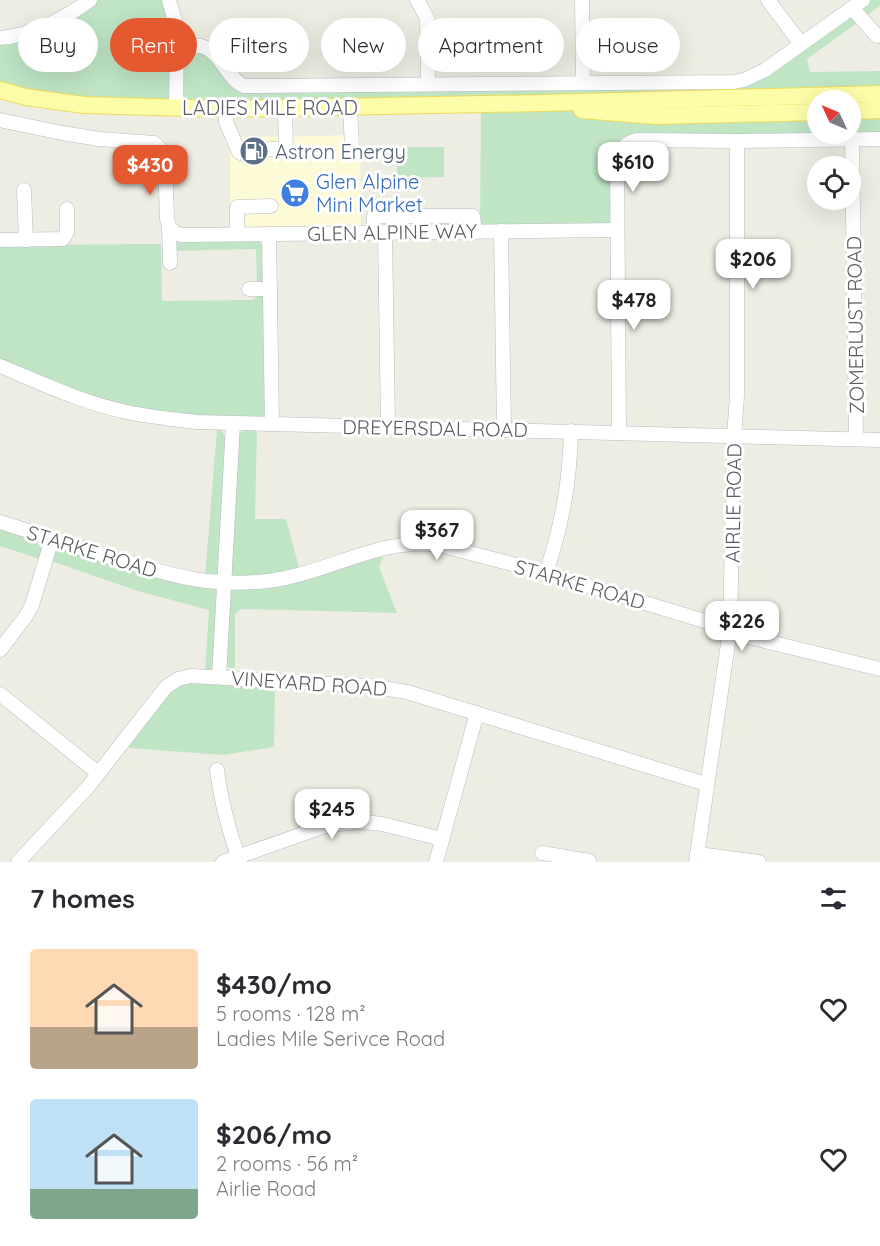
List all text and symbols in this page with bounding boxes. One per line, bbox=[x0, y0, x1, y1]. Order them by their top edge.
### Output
chip: Buy bbox=[18, 18, 98, 72]
chip: Rent bbox=[110, 18, 197, 72]
chip: Filters bbox=[209, 18, 309, 72]
chip: New bbox=[321, 18, 406, 72]
chip: Apartment bbox=[418, 18, 564, 72]
chip: House bbox=[576, 18, 680, 72]
north arrow bbox=[807, 90, 861, 144]
map controls bbox=[807, 90, 861, 210]
street label: LADIES MILE ROAD bbox=[182, 95, 358, 120]
fuel station icon: Astron Energy bbox=[238, 135, 270, 167]
place label: Astron Energy bbox=[275, 139, 406, 164]
pin: $610 bbox=[597, 142, 669, 193]
pin: $430 bbox=[114, 145, 186, 196]
text: $610 bbox=[612, 149, 654, 174]
text: $430 bbox=[127, 152, 173, 177]
button: locate bbox=[807, 156, 861, 210]
place label: Glen Alpine Mini Market bbox=[316, 169, 423, 217]
supermarket icon: Glen Alpine Mini Market bbox=[279, 177, 311, 209]
street label: GLEN ALPINE WAY bbox=[307, 218, 477, 246]
street label: ZOMERLUST ROAD bbox=[841, 236, 869, 414]
pin: $206 bbox=[717, 239, 789, 290]
text: $206 bbox=[730, 246, 776, 271]
pin: $478 bbox=[598, 280, 670, 331]
text: $478 bbox=[611, 287, 657, 312]
street label: DREYERSDAL ROAD bbox=[342, 414, 528, 442]
street label: AIRLIE ROAD bbox=[719, 443, 747, 563]
pin: $367 bbox=[401, 510, 473, 561]
text: $367 bbox=[415, 517, 459, 542]
street label: STARKE ROAD bbox=[24, 519, 160, 583]
street label: STARKE ROAD bbox=[512, 553, 648, 615]
pin: $226 bbox=[706, 601, 778, 652]
text: $226 bbox=[719, 608, 765, 633]
street label: VINEYARD ROAD bbox=[230, 665, 388, 701]
pin: $245 bbox=[296, 789, 368, 840]
text: $245 bbox=[309, 796, 355, 821]
text: 7 homes bbox=[30, 882, 135, 915]
icon: filters bbox=[817, 882, 850, 915]
text: $430/mo bbox=[216, 968, 332, 1001]
icon: home bbox=[78, 973, 150, 1045]
icon: heart bbox=[817, 993, 850, 1026]
text: 5 rooms · 128 m² bbox=[216, 1001, 366, 1026]
text: Ladies Mile Serivce Road bbox=[216, 1026, 445, 1051]
text: $206/mo bbox=[216, 1118, 332, 1151]
icon: home bbox=[78, 1123, 150, 1195]
icon: heart bbox=[817, 1143, 850, 1176]
text: 2 rooms · 56 m² bbox=[216, 1151, 358, 1176]
text: Airlie Road bbox=[216, 1176, 316, 1201]

